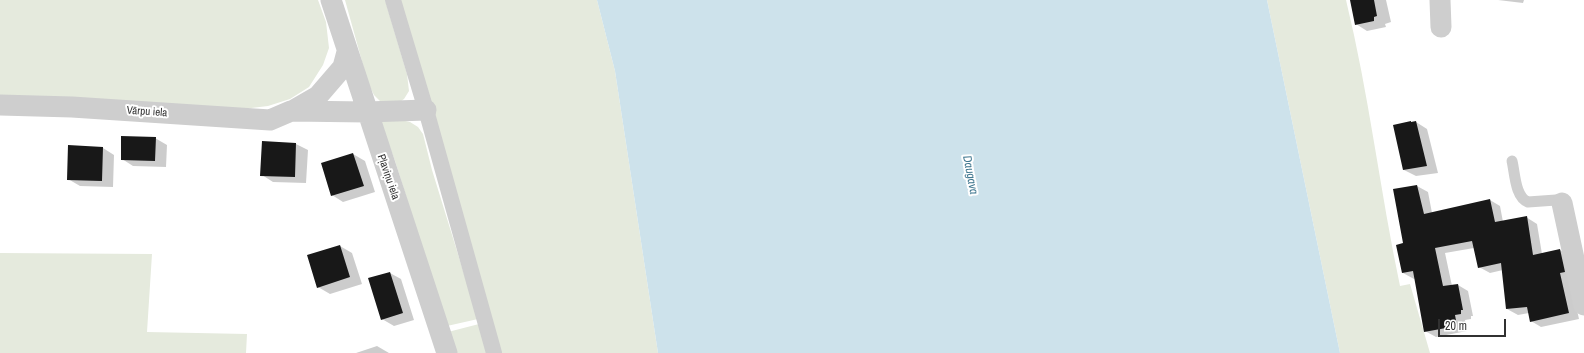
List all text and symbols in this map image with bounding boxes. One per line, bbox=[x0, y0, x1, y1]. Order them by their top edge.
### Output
street label: Vārpu iela bbox=[126, 104, 168, 120]
street label: Pļaviņu iela bbox=[374, 153, 402, 201]
water label: Daugava bbox=[959, 154, 981, 196]
scale bar bbox=[1440, 311, 1508, 337]
text: 20 m bbox=[1445, 318, 1467, 334]

